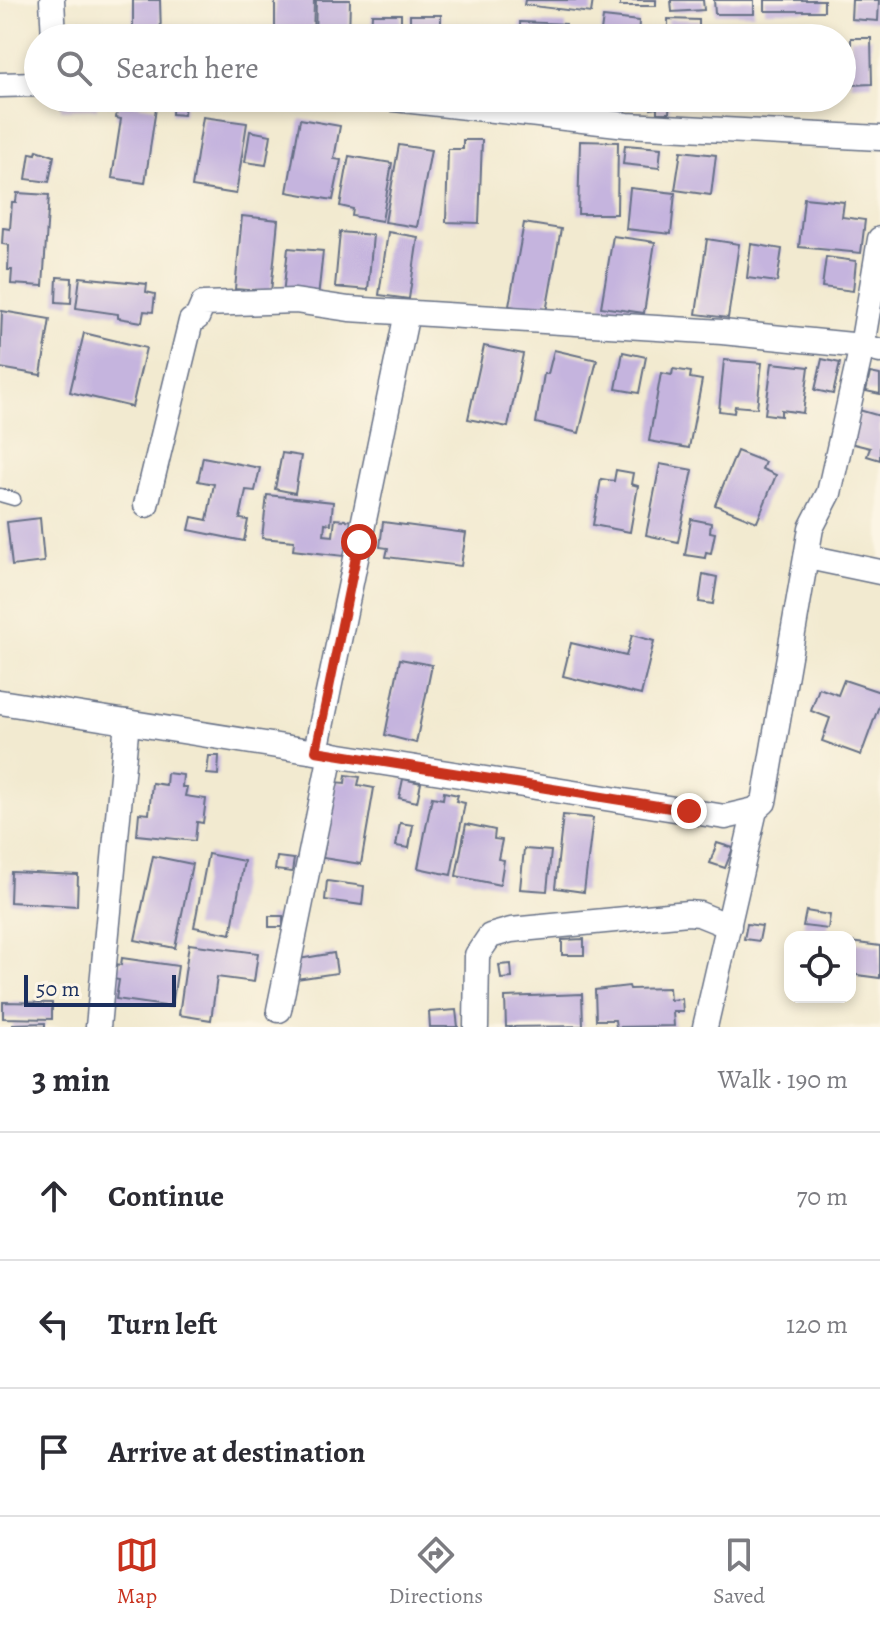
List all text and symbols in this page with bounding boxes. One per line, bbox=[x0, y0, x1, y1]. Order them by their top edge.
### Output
search box bbox=[24, 24, 856, 112]
icon: search bbox=[52, 46, 96, 90]
text: Search here bbox=[116, 48, 259, 88]
route start bbox=[341, 524, 377, 560]
route end bbox=[671, 793, 707, 829]
map controls bbox=[784, 931, 856, 1003]
button: locate bbox=[784, 931, 856, 1003]
scale bar bbox=[24, 971, 176, 1007]
text: 50 m bbox=[36, 974, 80, 1004]
text: 3 min bbox=[32, 1056, 110, 1103]
text: Walk · 190 m bbox=[718, 1062, 848, 1097]
icon: ahead bbox=[32, 1174, 76, 1218]
text: Continue bbox=[108, 1176, 224, 1216]
text: 70 m bbox=[796, 1179, 848, 1214]
icon: left bbox=[32, 1302, 76, 1346]
text: Turn left bbox=[108, 1304, 217, 1344]
text: 120 m bbox=[786, 1307, 848, 1342]
icon: arrive bbox=[32, 1430, 76, 1474]
text: Arrive at destination bbox=[108, 1432, 365, 1472]
tab: Map bbox=[115, 1533, 159, 1611]
tab: Directions bbox=[389, 1533, 483, 1611]
tab: Saved bbox=[713, 1533, 765, 1611]

